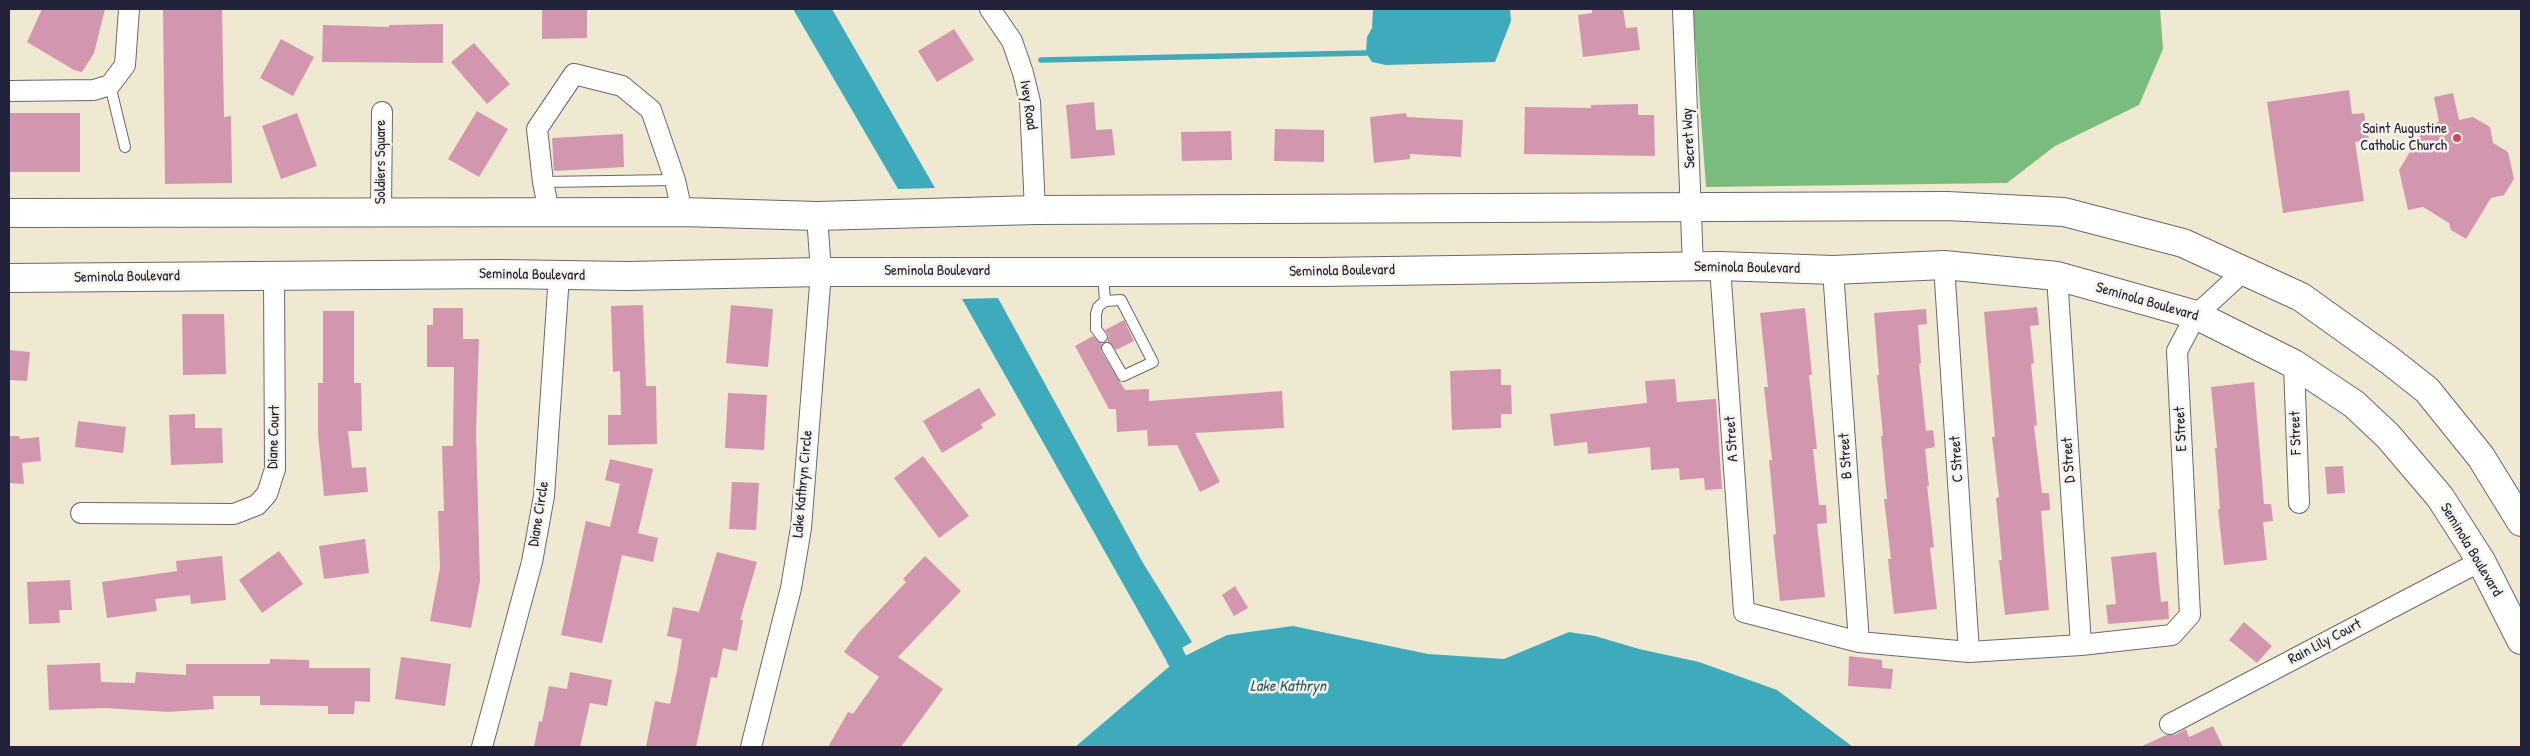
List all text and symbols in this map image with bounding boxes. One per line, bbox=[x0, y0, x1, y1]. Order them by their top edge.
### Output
street label: Ivey Road bbox=[1015, 79, 1041, 131]
street label: Secret Way bbox=[1678, 107, 1700, 169]
street label: Soldiers Square bbox=[372, 120, 390, 204]
place label: Saint Augustine Catholic Church bbox=[2360, 120, 2447, 155]
marker: Saint Augustine Catholic Church bbox=[2451, 132, 2463, 144]
street label: Seminola Boulevard bbox=[1694, 258, 1800, 278]
street label: Seminola Boulevard bbox=[1289, 261, 1395, 281]
street label: Seminola Boulevard bbox=[884, 262, 990, 280]
street label: Seminola Boulevard bbox=[479, 265, 585, 285]
street label: Seminola Boulevard bbox=[74, 267, 180, 287]
street label: Seminola Boulevard bbox=[2094, 279, 2200, 325]
street label: Diane Court bbox=[264, 405, 284, 469]
street label: E Street bbox=[2171, 406, 2191, 452]
street label: F Street bbox=[2286, 411, 2306, 455]
street label: A Street bbox=[1721, 416, 1743, 462]
street label: Lake Kathryn Circle bbox=[789, 430, 817, 538]
street label: B Street bbox=[1835, 432, 1857, 480]
street label: C Street bbox=[1946, 435, 1968, 483]
street label: D Street bbox=[2058, 437, 2080, 483]
street label: Diane Circle bbox=[525, 480, 553, 548]
street label: Seminola Boulevard bbox=[2436, 500, 2506, 600]
street label: Rain Lily Court bbox=[2285, 615, 2365, 669]
water label: Lake Kathryn bbox=[1250, 677, 1326, 697]

